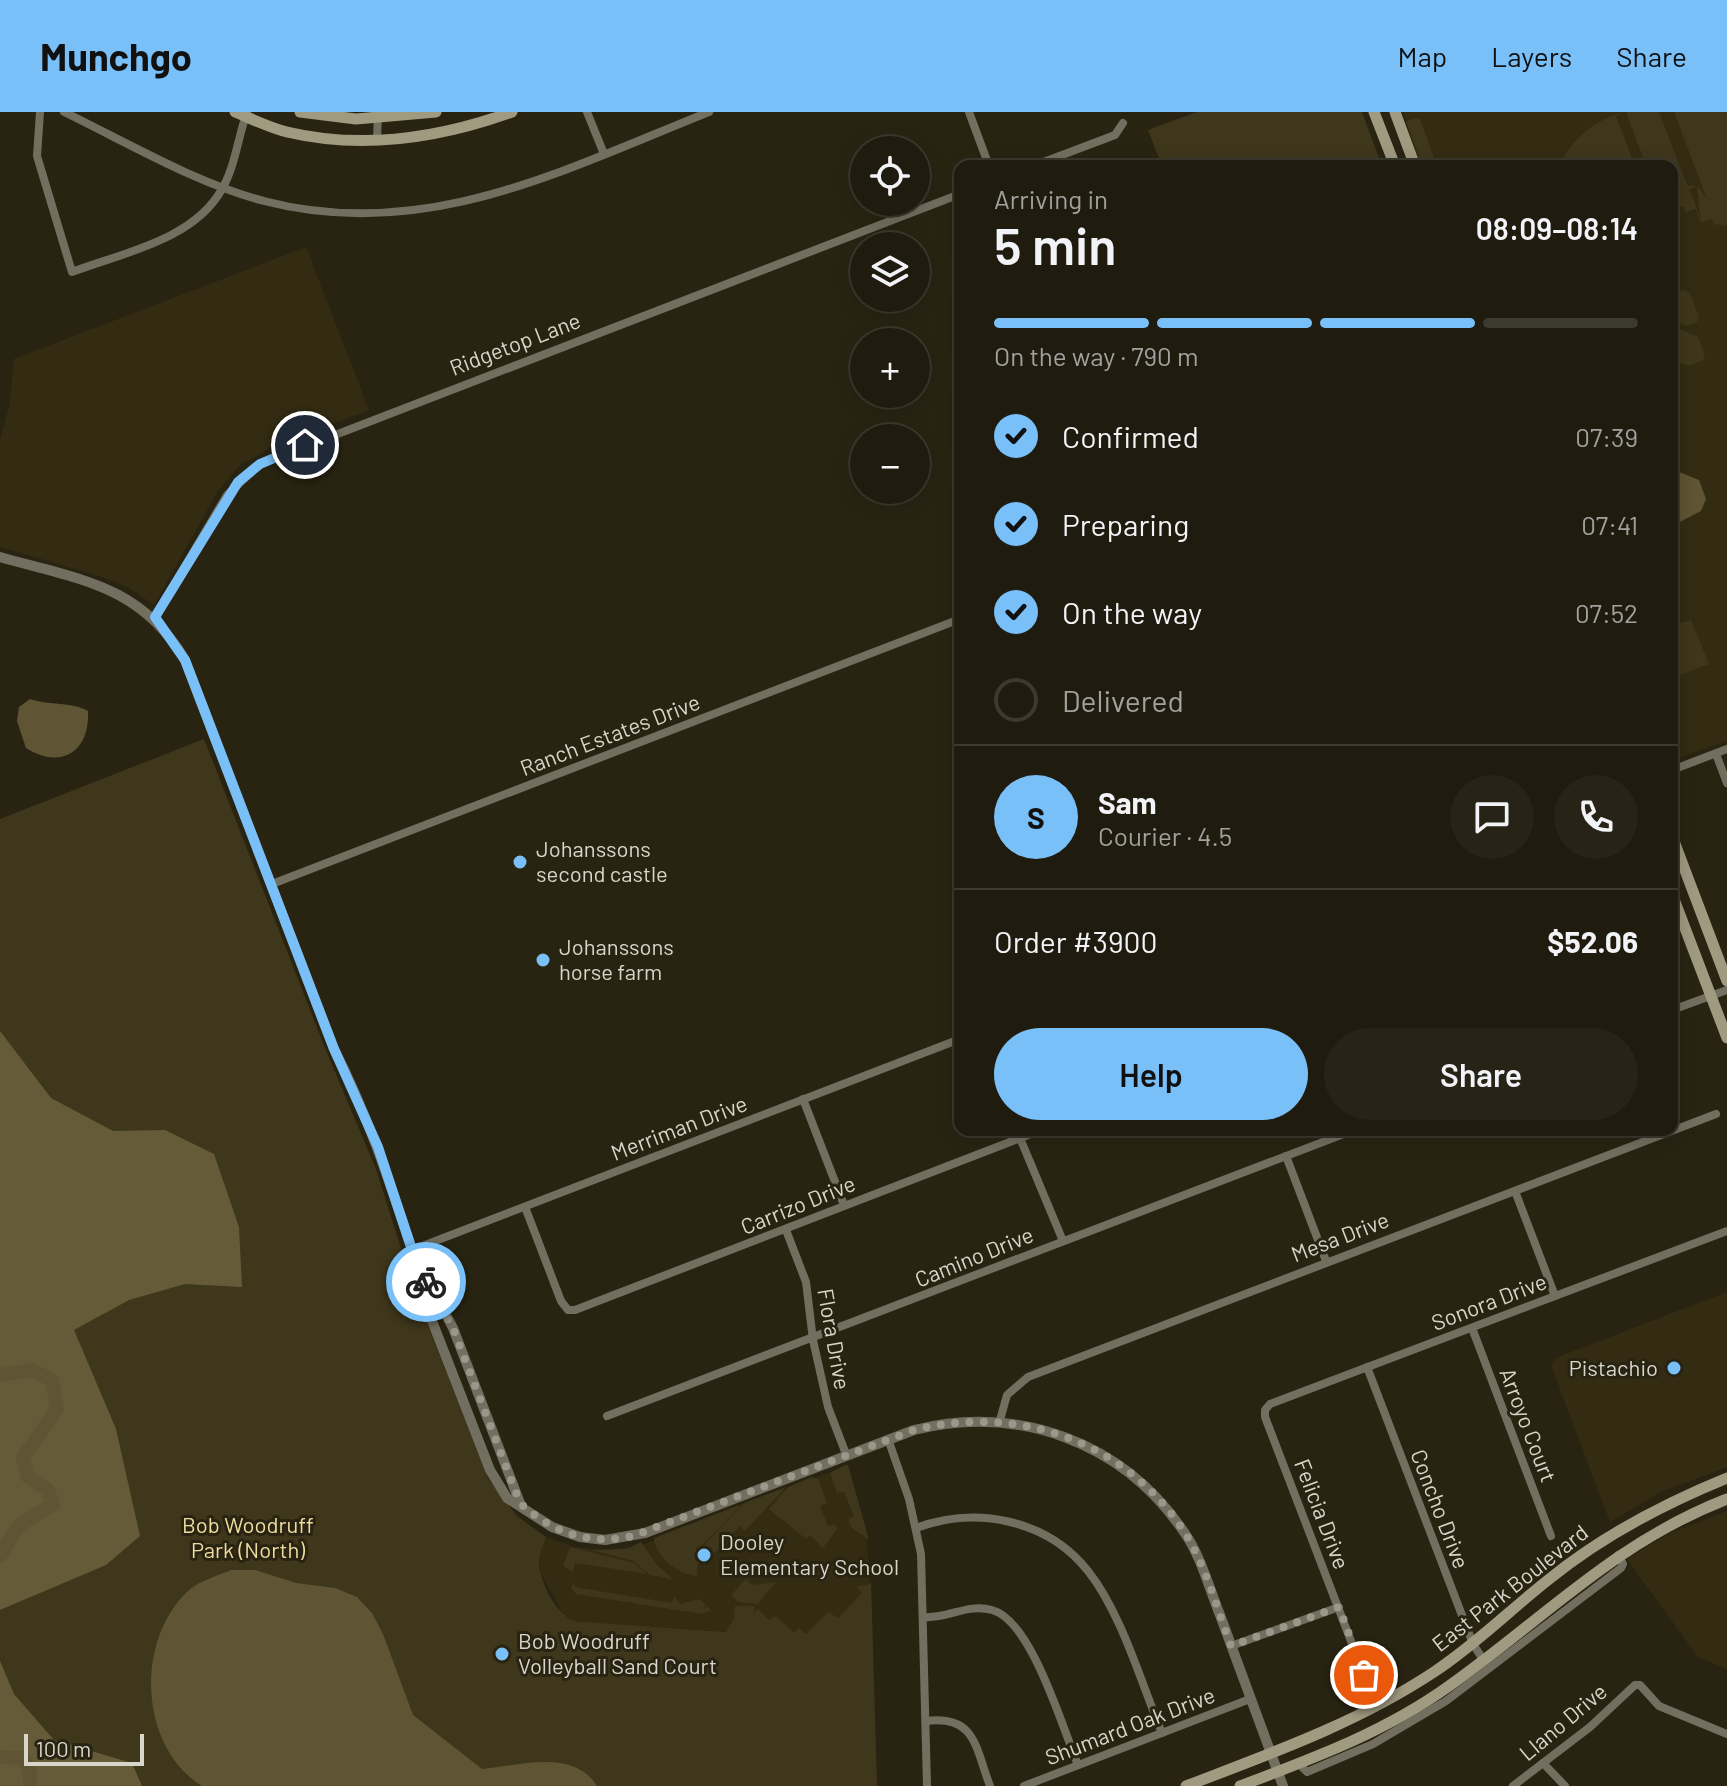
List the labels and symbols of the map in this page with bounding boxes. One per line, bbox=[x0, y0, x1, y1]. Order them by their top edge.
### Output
street label: Ridgetop Lane bbox=[446, 306, 584, 380]
pin bbox=[271, 411, 339, 479]
street label: Ranch Estates Drive bbox=[516, 688, 703, 780]
place label: Johanssons second castle bbox=[536, 835, 668, 886]
marker: Johanssons second castle bbox=[511, 853, 529, 871]
place label: Johanssons horse farm bbox=[559, 933, 674, 984]
marker: Johanssons horse farm bbox=[534, 951, 552, 969]
street label: Merriman Drive bbox=[607, 1089, 750, 1165]
street label: Carrizo Drive bbox=[737, 1169, 859, 1239]
street label: Mesa Drive bbox=[1287, 1206, 1392, 1267]
street label: Camino Drive bbox=[911, 1221, 1037, 1292]
courier bbox=[386, 1242, 466, 1322]
street label: Sonora Drive bbox=[1427, 1267, 1550, 1335]
street label: Flora Drive bbox=[813, 1286, 857, 1391]
place label: Pistachio bbox=[1569, 1354, 1658, 1380]
marker: Pistachio bbox=[1665, 1359, 1683, 1377]
street label: Arroyo Court bbox=[1495, 1364, 1563, 1486]
street label: Concho Drive bbox=[1406, 1445, 1476, 1572]
street label: Felicia Drive bbox=[1290, 1455, 1356, 1572]
park label: Bob Woodruff Park (North) bbox=[182, 1511, 314, 1562]
street label: East Park Boulevard bbox=[1426, 1518, 1592, 1656]
place label: Dooley Elementary School bbox=[720, 1528, 899, 1579]
marker: Dooley Elementary School bbox=[695, 1546, 713, 1564]
place label: Bob Woodruff Volleyball Sand Court bbox=[518, 1627, 717, 1678]
pin bbox=[1330, 1641, 1398, 1709]
marker: Bob Woodruff Volleyball Sand Court bbox=[493, 1645, 511, 1663]
street label: Llano Drive bbox=[1513, 1677, 1611, 1765]
street label: Shumard Oak Drive bbox=[1041, 1681, 1218, 1769]
scale bar bbox=[24, 1730, 144, 1766]

